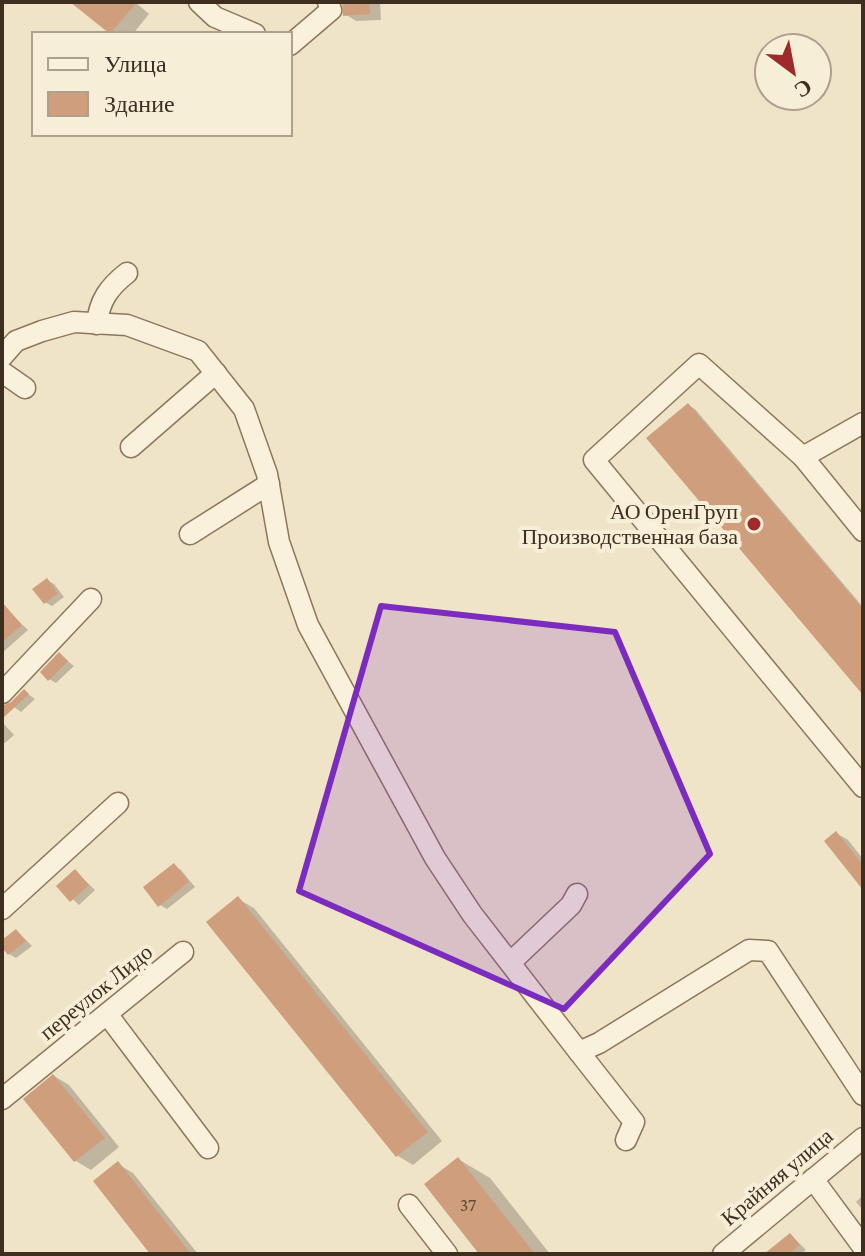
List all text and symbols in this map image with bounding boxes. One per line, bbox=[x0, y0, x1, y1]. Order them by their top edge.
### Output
legend bbox=[32, 32, 292, 136]
north arrow bbox=[753, 32, 833, 112]
text: Улица bbox=[104, 50, 167, 77]
text: С bbox=[790, 74, 817, 103]
text: Здание bbox=[104, 90, 175, 117]
place label: АО ОренГруп Производственная база bbox=[521, 499, 738, 549]
marker: АО ОренГруп Производственная база bbox=[745, 515, 763, 533]
street label: переулок Лидо bbox=[35, 939, 157, 1045]
street label: Крайняя улица bbox=[716, 1123, 838, 1231]
house number: 37 bbox=[460, 1195, 476, 1215]

